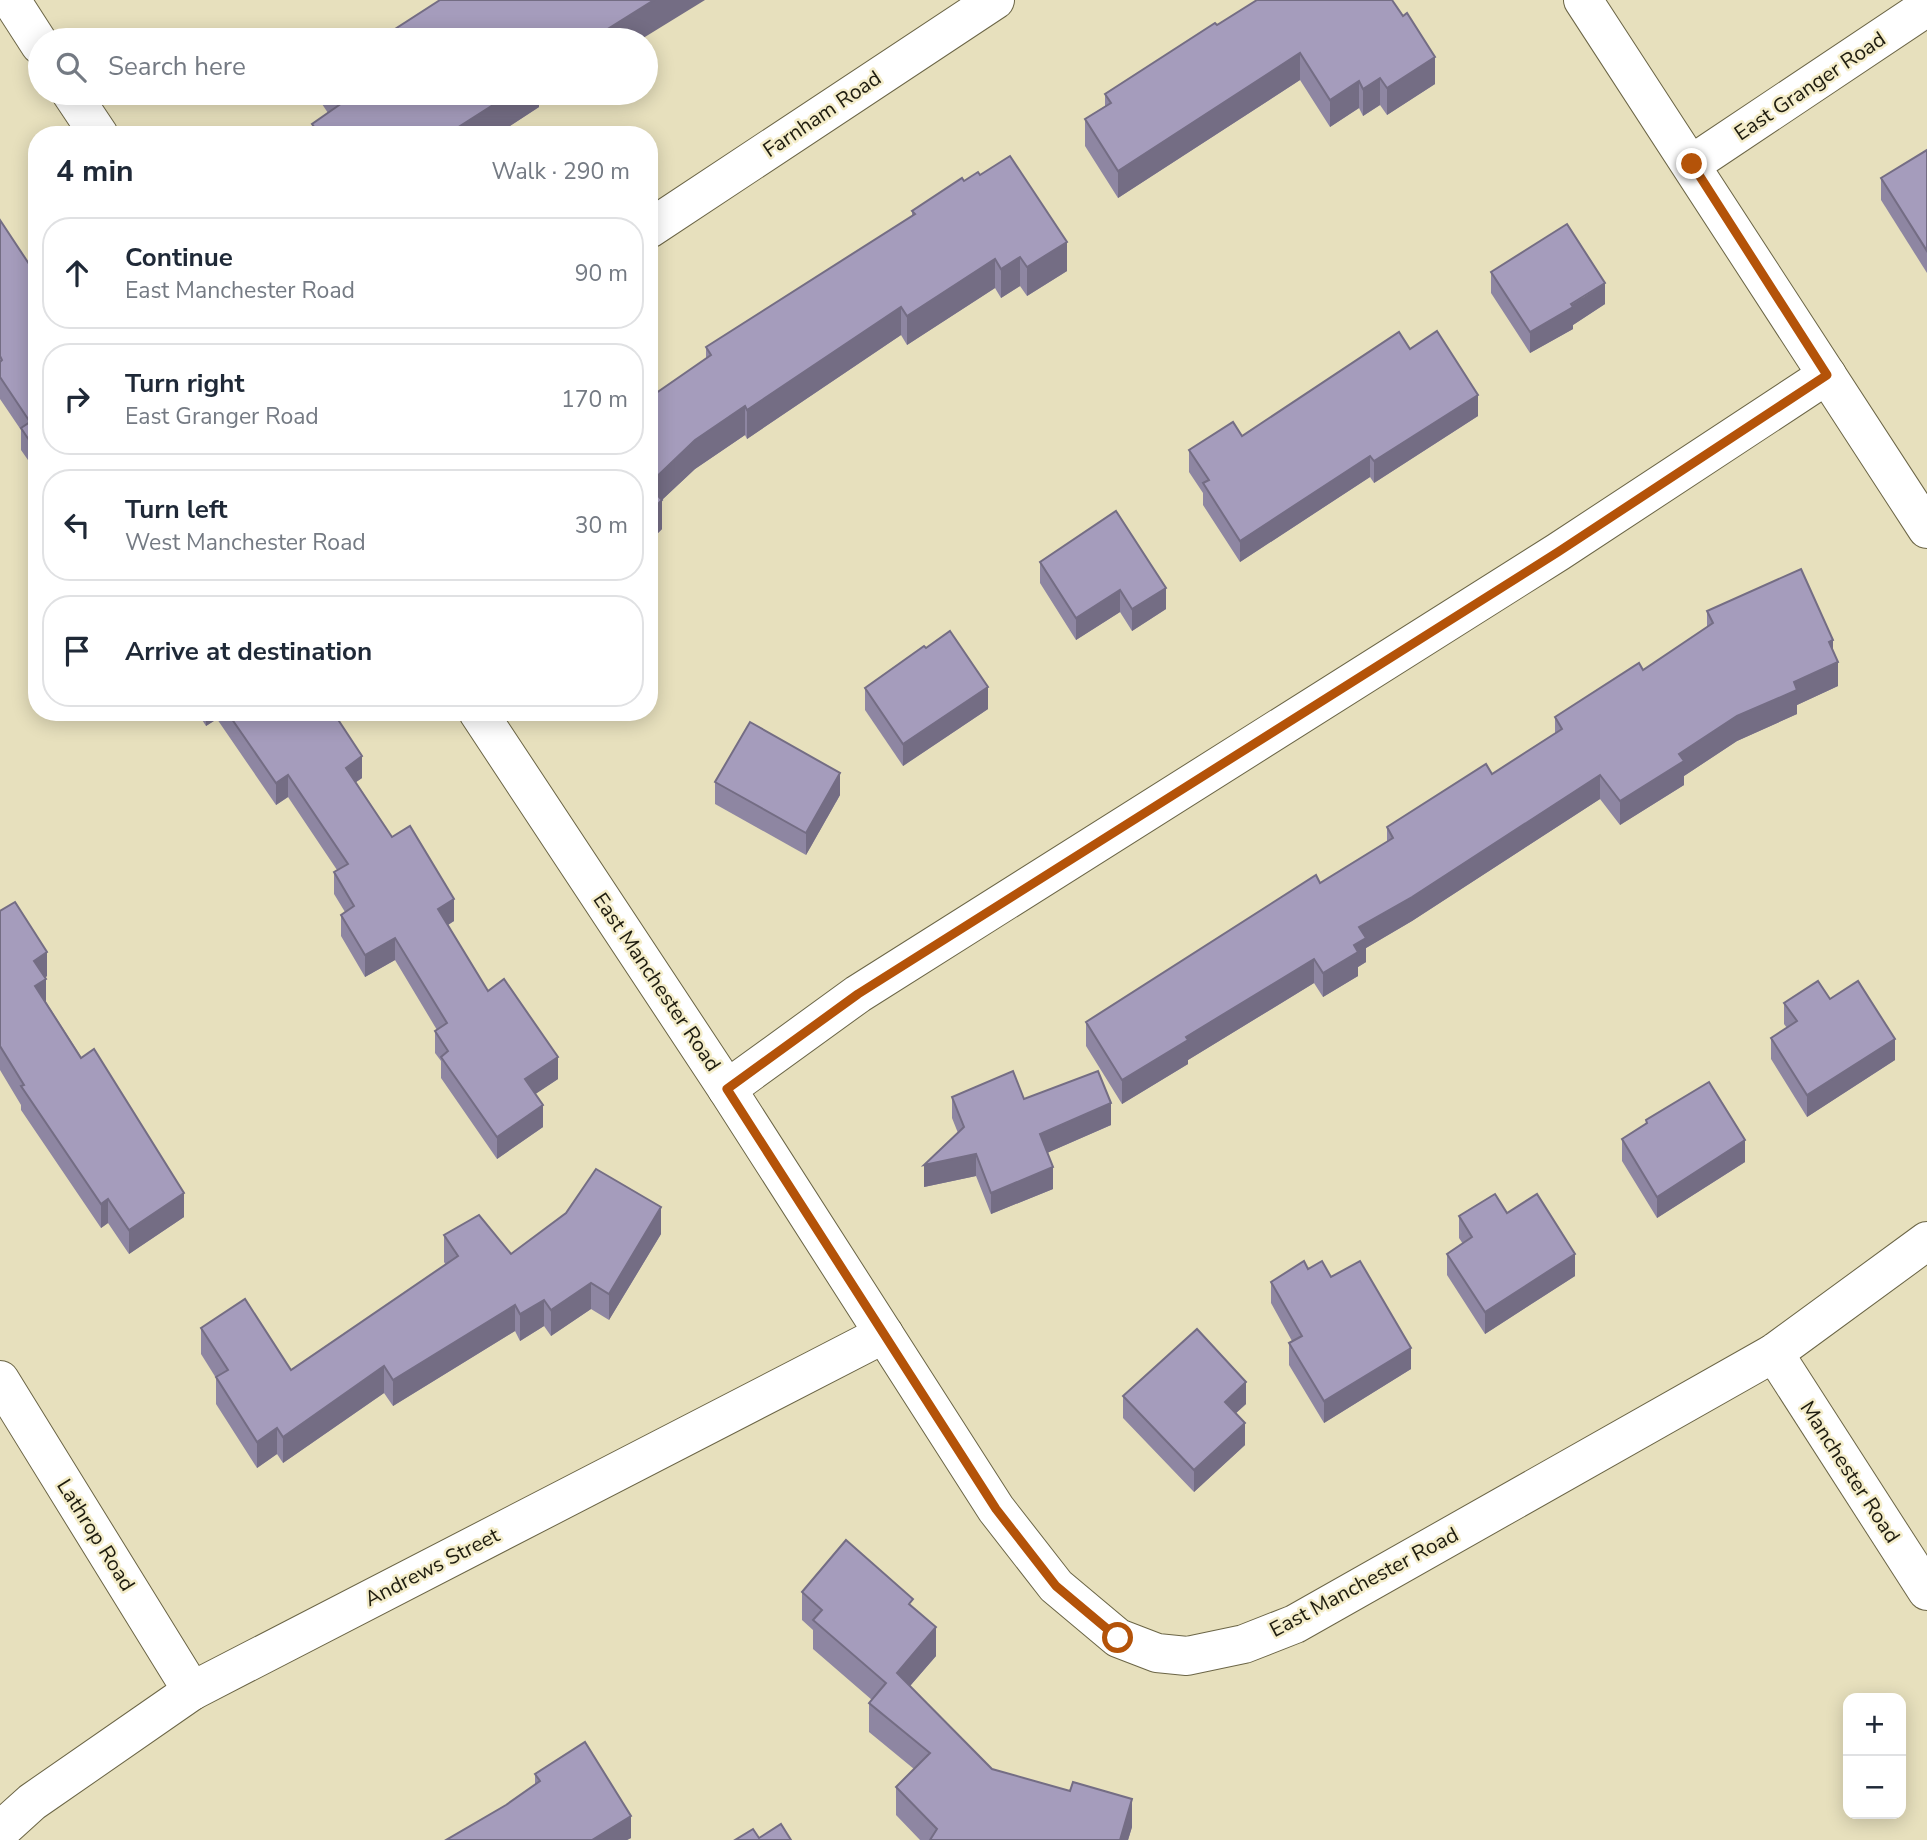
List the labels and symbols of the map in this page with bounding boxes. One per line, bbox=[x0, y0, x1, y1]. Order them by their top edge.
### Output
street label: East Granger Road bbox=[1729, 25, 1891, 147]
street label: Farnham Road bbox=[757, 64, 887, 164]
route end bbox=[1676, 148, 1707, 179]
street label: East Manchester Road bbox=[587, 887, 727, 1077]
street label: Manchester Road bbox=[1794, 1396, 1906, 1548]
street label: Lathrop Road bbox=[50, 1474, 142, 1596]
street label: East Manchester Road bbox=[1265, 1520, 1463, 1644]
street label: Andrews Street bbox=[360, 1521, 505, 1613]
route start bbox=[1102, 1622, 1133, 1653]

